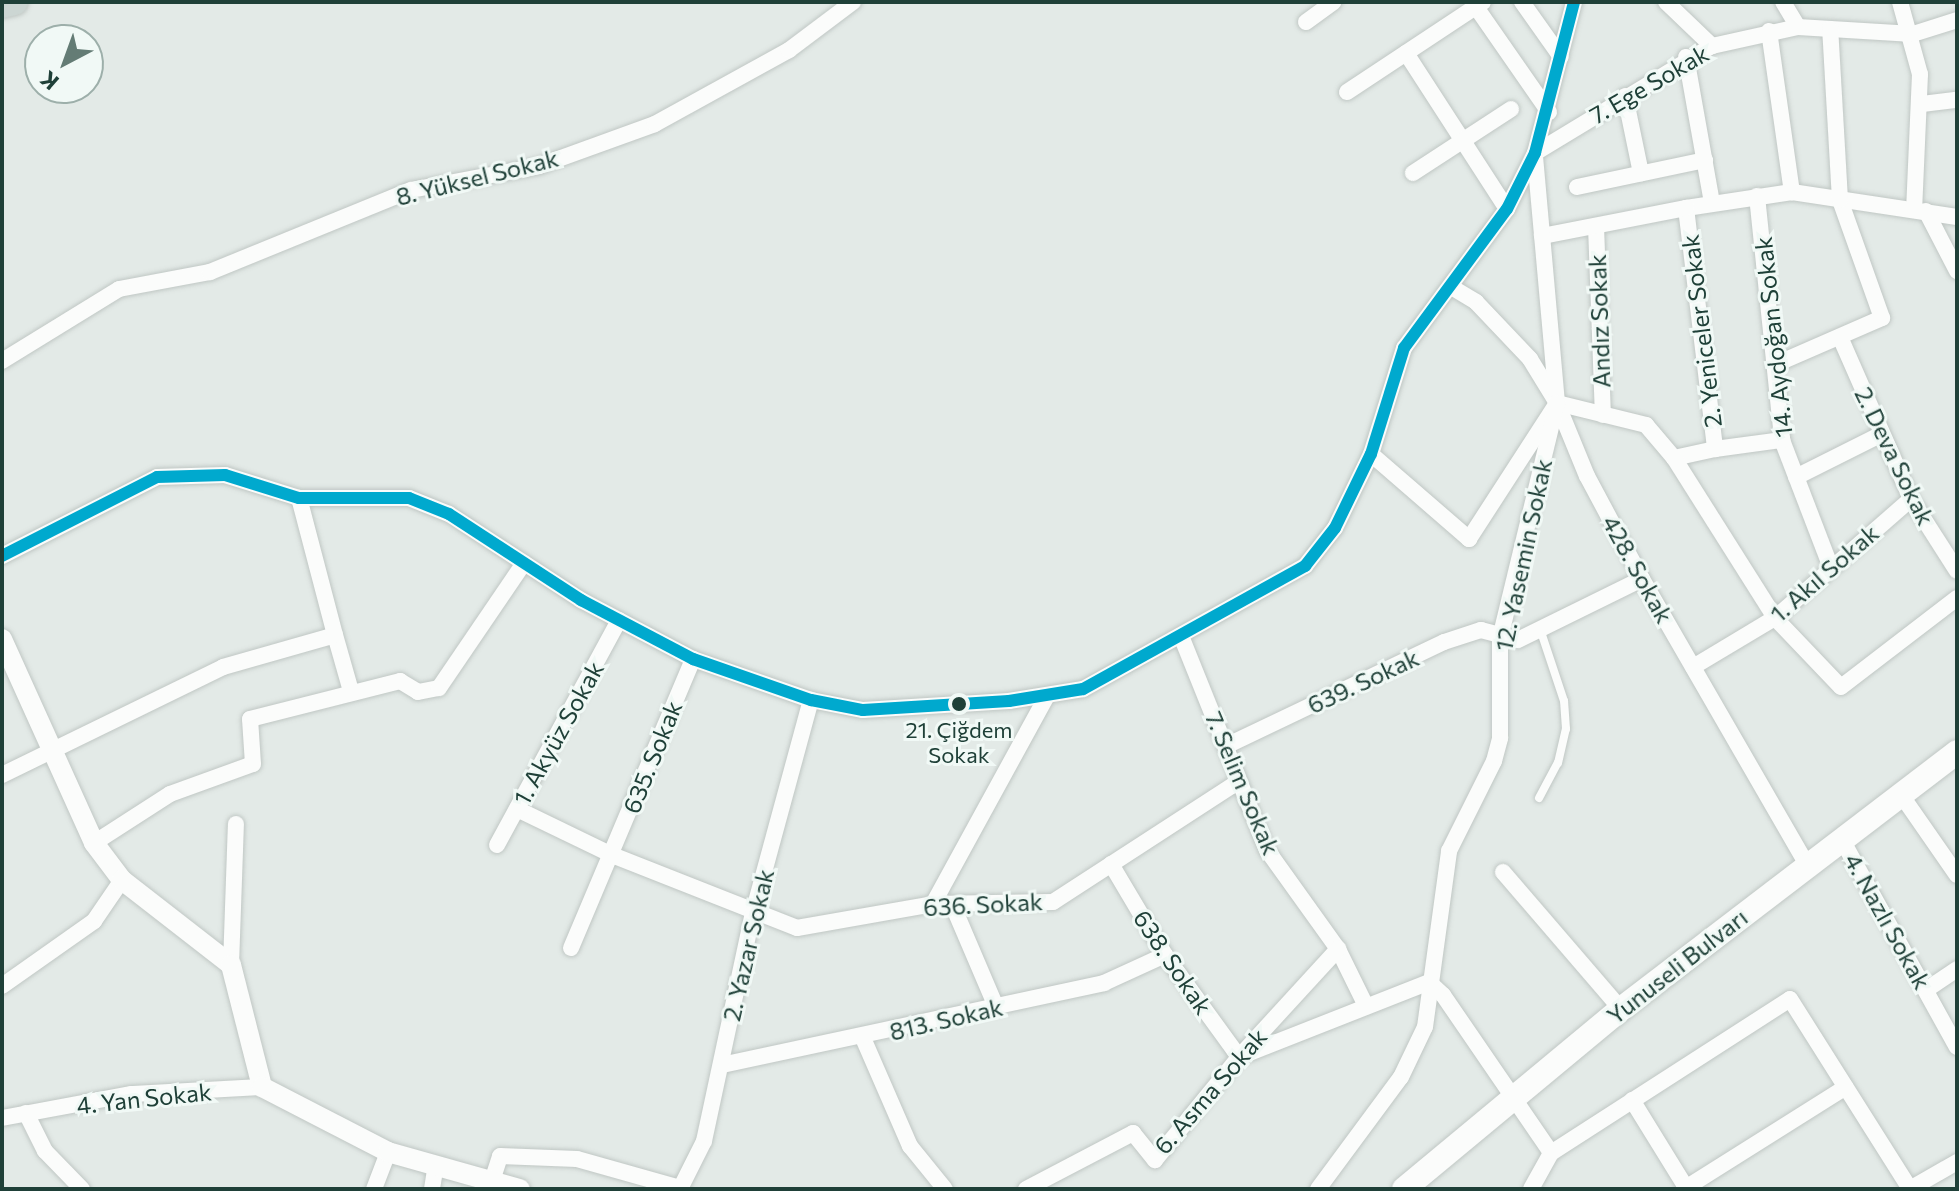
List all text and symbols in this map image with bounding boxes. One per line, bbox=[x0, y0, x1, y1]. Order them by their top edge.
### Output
north arrow bbox=[24, 24, 104, 104]
street label: 7. Ege Sokak bbox=[1584, 38, 1714, 130]
text: K bbox=[35, 66, 64, 96]
street label: 8. Yüksel Sokak bbox=[393, 143, 561, 211]
street label: 2. Yeniceler Sokak bbox=[1675, 233, 1727, 429]
street label: 14. Aydoğan Sokak bbox=[1748, 235, 1798, 439]
street label: Andız Sokak bbox=[1582, 254, 1616, 388]
street label: 2. Deva Sokak bbox=[1849, 382, 1941, 530]
street label: 12. Yasemin Sokak bbox=[1489, 456, 1557, 654]
street label: 428. Sokak bbox=[1597, 510, 1679, 628]
street label: 1. Akıl Sokak bbox=[1764, 518, 1884, 628]
street label: 639. Sokak bbox=[1303, 643, 1423, 719]
street label: 1. Akyüz Sokak bbox=[507, 656, 609, 810]
marker: 21. Çiğdem Sokak bbox=[951, 696, 967, 712]
street label: 635. Sokak bbox=[616, 697, 688, 817]
street label: 7. Selim Sokak bbox=[1200, 707, 1286, 859]
place label: 21. Çiğdem Sokak bbox=[905, 716, 1013, 768]
street label: 4. Nazlı Sokak bbox=[1839, 848, 1937, 994]
street label: 2. Yazar Sokak bbox=[717, 866, 779, 1024]
street label: 636. Sokak bbox=[923, 886, 1043, 922]
street label: Yunuseli Bulvarı bbox=[1601, 902, 1753, 1030]
street label: 638. Sokak bbox=[1128, 904, 1218, 1020]
street label: 813. Sokak bbox=[887, 992, 1005, 1046]
street label: 6. Asma Sokak bbox=[1148, 1022, 1272, 1160]
street label: 4. Yan Sokak bbox=[75, 1077, 213, 1119]

